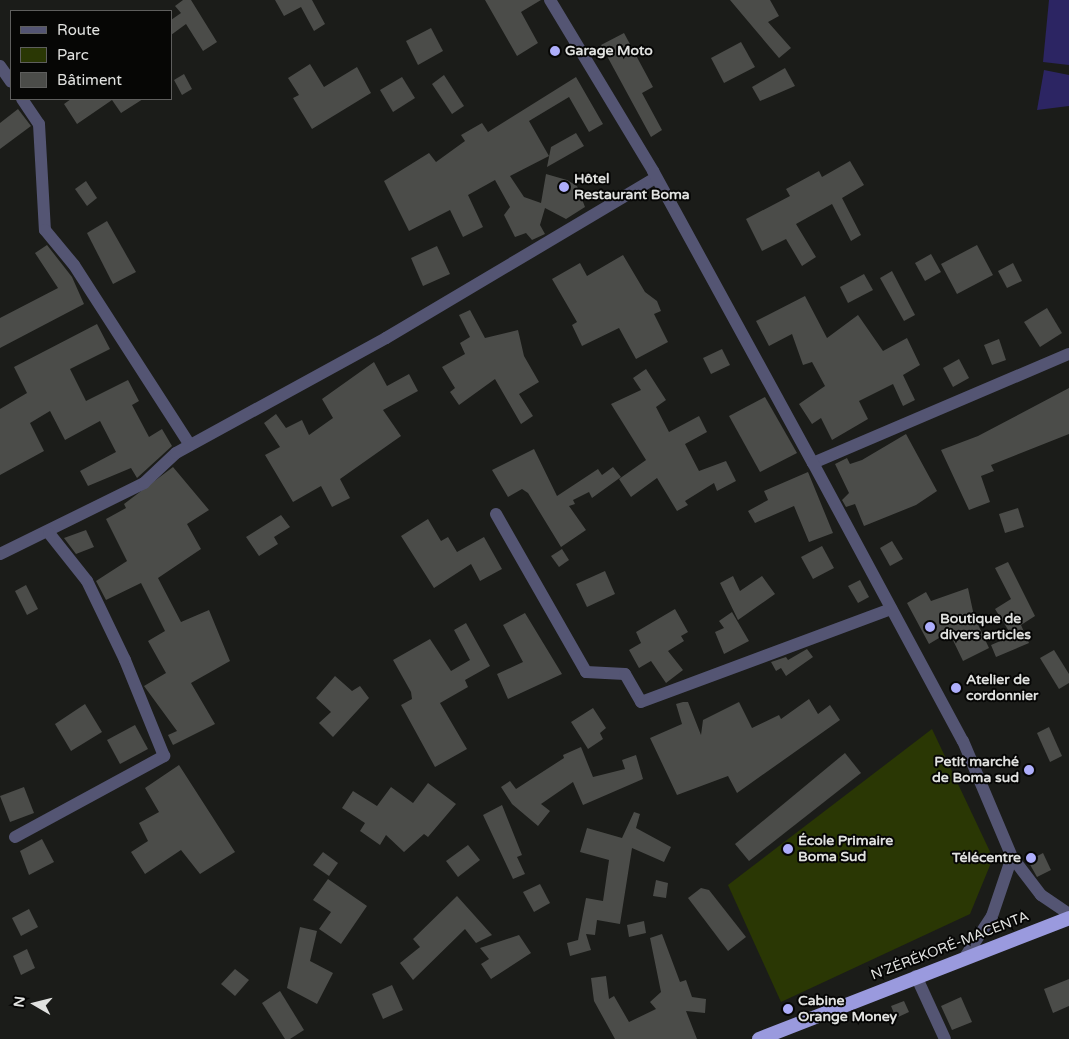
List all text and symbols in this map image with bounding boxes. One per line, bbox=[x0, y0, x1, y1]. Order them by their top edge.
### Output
legend bbox=[10, 10, 172, 100]
text: Route bbox=[57, 21, 100, 39]
place label: Garage Moto bbox=[565, 43, 653, 59]
marker: Garage Moto bbox=[549, 45, 561, 57]
text: Parc bbox=[57, 46, 89, 64]
text: Bâtiment bbox=[57, 71, 122, 89]
place label: Hôtel Restaurant Boma bbox=[574, 171, 690, 203]
marker: Hôtel Restaurant Boma bbox=[558, 181, 570, 193]
place label: Boutique de divers articles bbox=[940, 611, 1031, 644]
marker: Boutique de divers articles bbox=[924, 621, 936, 633]
place label: Atelier de cordonnier bbox=[966, 672, 1038, 704]
marker: Atelier de cordonnier bbox=[950, 682, 962, 694]
place label: Petit marché de Boma sud bbox=[932, 754, 1019, 786]
marker: Petit marché de Boma sud bbox=[1023, 764, 1035, 776]
place label: École Primaire Boma Sud bbox=[798, 833, 893, 866]
marker: École Primaire Boma Sud bbox=[782, 843, 794, 855]
place label: Télécentre bbox=[952, 850, 1021, 866]
marker: Télécentre bbox=[1025, 852, 1037, 864]
street label: N'ZÉRÉKORÉ-MACENTA bbox=[869, 908, 1031, 984]
north arrow bbox=[10, 979, 60, 1029]
place label: Cabine Orange Money bbox=[798, 993, 897, 1026]
text: N bbox=[10, 995, 29, 1009]
marker: Cabine Orange Money bbox=[782, 1003, 794, 1015]

